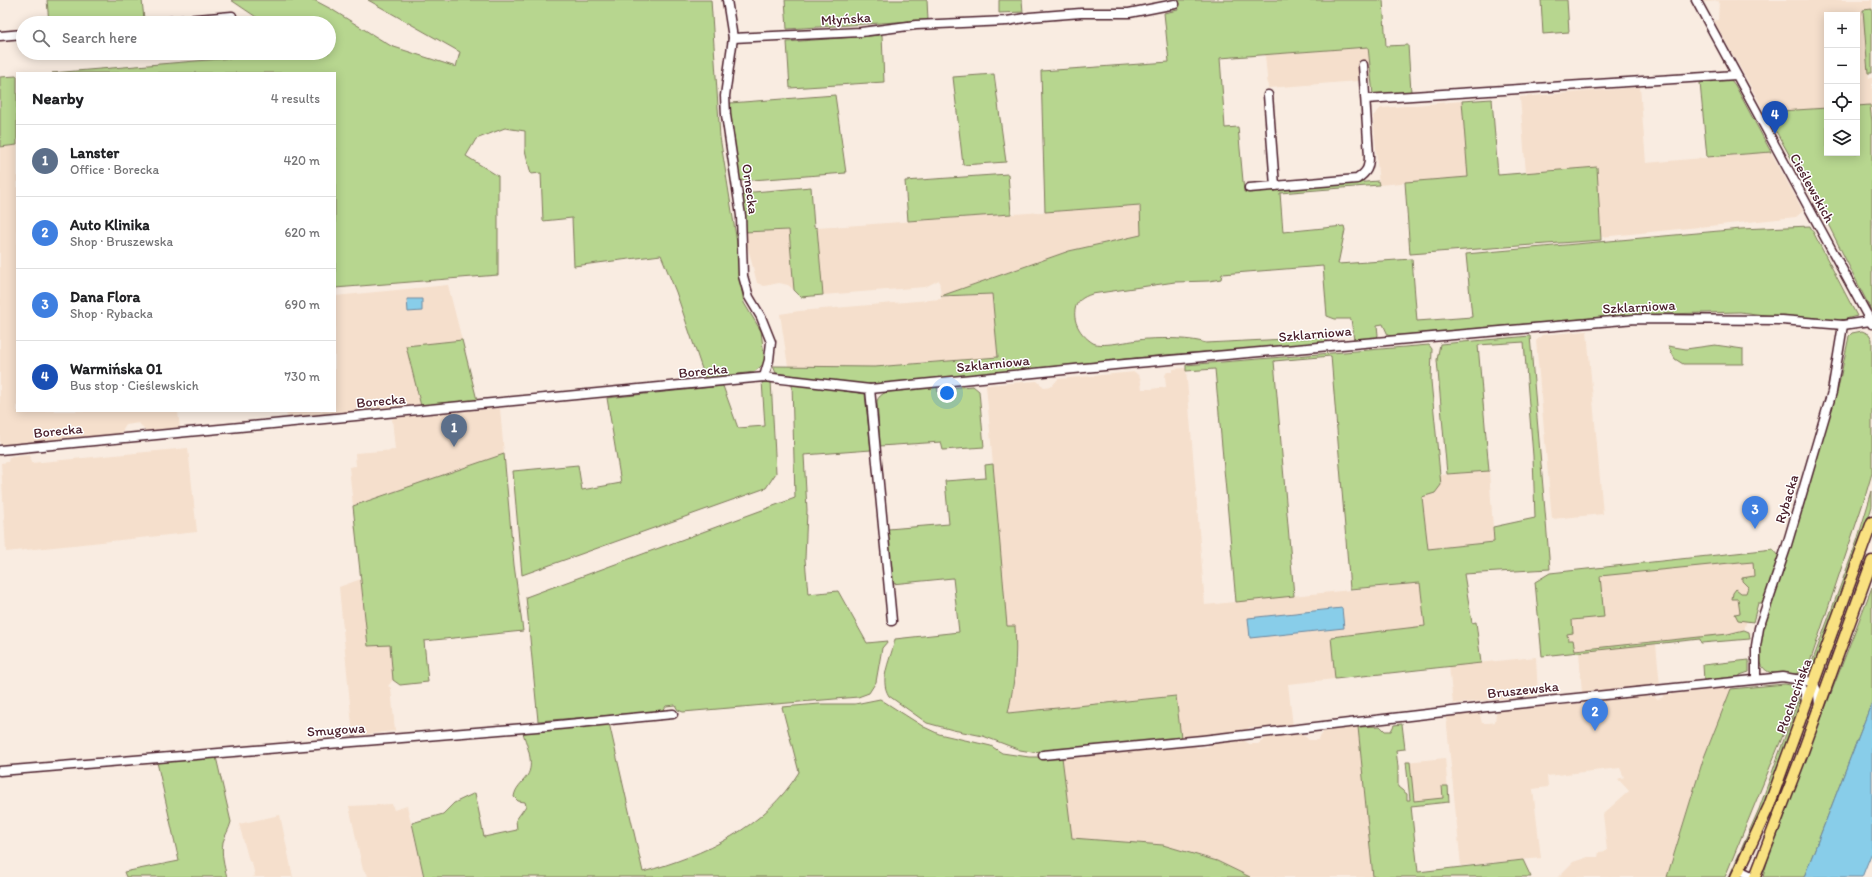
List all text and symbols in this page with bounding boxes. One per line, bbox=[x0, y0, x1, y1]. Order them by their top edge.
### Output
street label: Młyńska bbox=[820, 9, 872, 29]
map controls bbox=[1824, 12, 1860, 156]
button: + bbox=[1824, 12, 1860, 48]
search box bbox=[16, 16, 336, 60]
icon: search bbox=[30, 27, 52, 49]
text: Search here bbox=[62, 29, 137, 47]
button: − bbox=[1824, 48, 1860, 84]
button: locate bbox=[1824, 84, 1860, 120]
text: Nearby bbox=[32, 88, 84, 108]
text: 4 results bbox=[271, 91, 320, 106]
pin: 4 bbox=[1762, 101, 1788, 134]
button: layers bbox=[1824, 120, 1860, 156]
text: Lanster bbox=[70, 144, 119, 162]
street label: Cieślewskich bbox=[1786, 150, 1838, 226]
text: 1 bbox=[42, 153, 48, 168]
text: 420 m bbox=[283, 153, 320, 168]
text: Office · Borecka bbox=[70, 162, 159, 177]
street label: Ornecka bbox=[738, 163, 762, 215]
text: Auto Klinika bbox=[70, 216, 150, 234]
text: 2 bbox=[42, 225, 48, 240]
text: 620 m bbox=[284, 225, 320, 240]
text: Shop · Bruszewska bbox=[70, 234, 173, 249]
text: Dana Flora bbox=[70, 288, 140, 306]
text: 3 bbox=[41, 297, 49, 312]
text: 690 m bbox=[284, 297, 320, 312]
street label: Szklarniowa bbox=[1602, 297, 1677, 317]
text: Shop · Rybacka bbox=[70, 306, 153, 321]
street label: Szklarniowa bbox=[1278, 322, 1353, 346]
street label: Szklarniowa bbox=[956, 352, 1031, 376]
text: Warmińska 01 bbox=[70, 360, 162, 378]
street label: Borecka bbox=[678, 360, 729, 382]
text: 4 bbox=[41, 369, 49, 384]
text: 730 m bbox=[285, 369, 320, 384]
text: Bus stop · Cieślewskich bbox=[70, 378, 199, 393]
your location bbox=[937, 383, 957, 403]
street label: Borecka bbox=[356, 390, 407, 412]
pin: 1 bbox=[441, 414, 467, 447]
street label: Borecka bbox=[33, 420, 84, 442]
street label: Rybacka bbox=[1772, 472, 1802, 525]
pin: 3 bbox=[1742, 496, 1768, 529]
street label: Płochocińska bbox=[1773, 655, 1816, 736]
street label: Bruszewska bbox=[1486, 678, 1560, 702]
pin: 2 bbox=[1582, 698, 1608, 731]
street label: Smugowa bbox=[306, 719, 366, 741]

